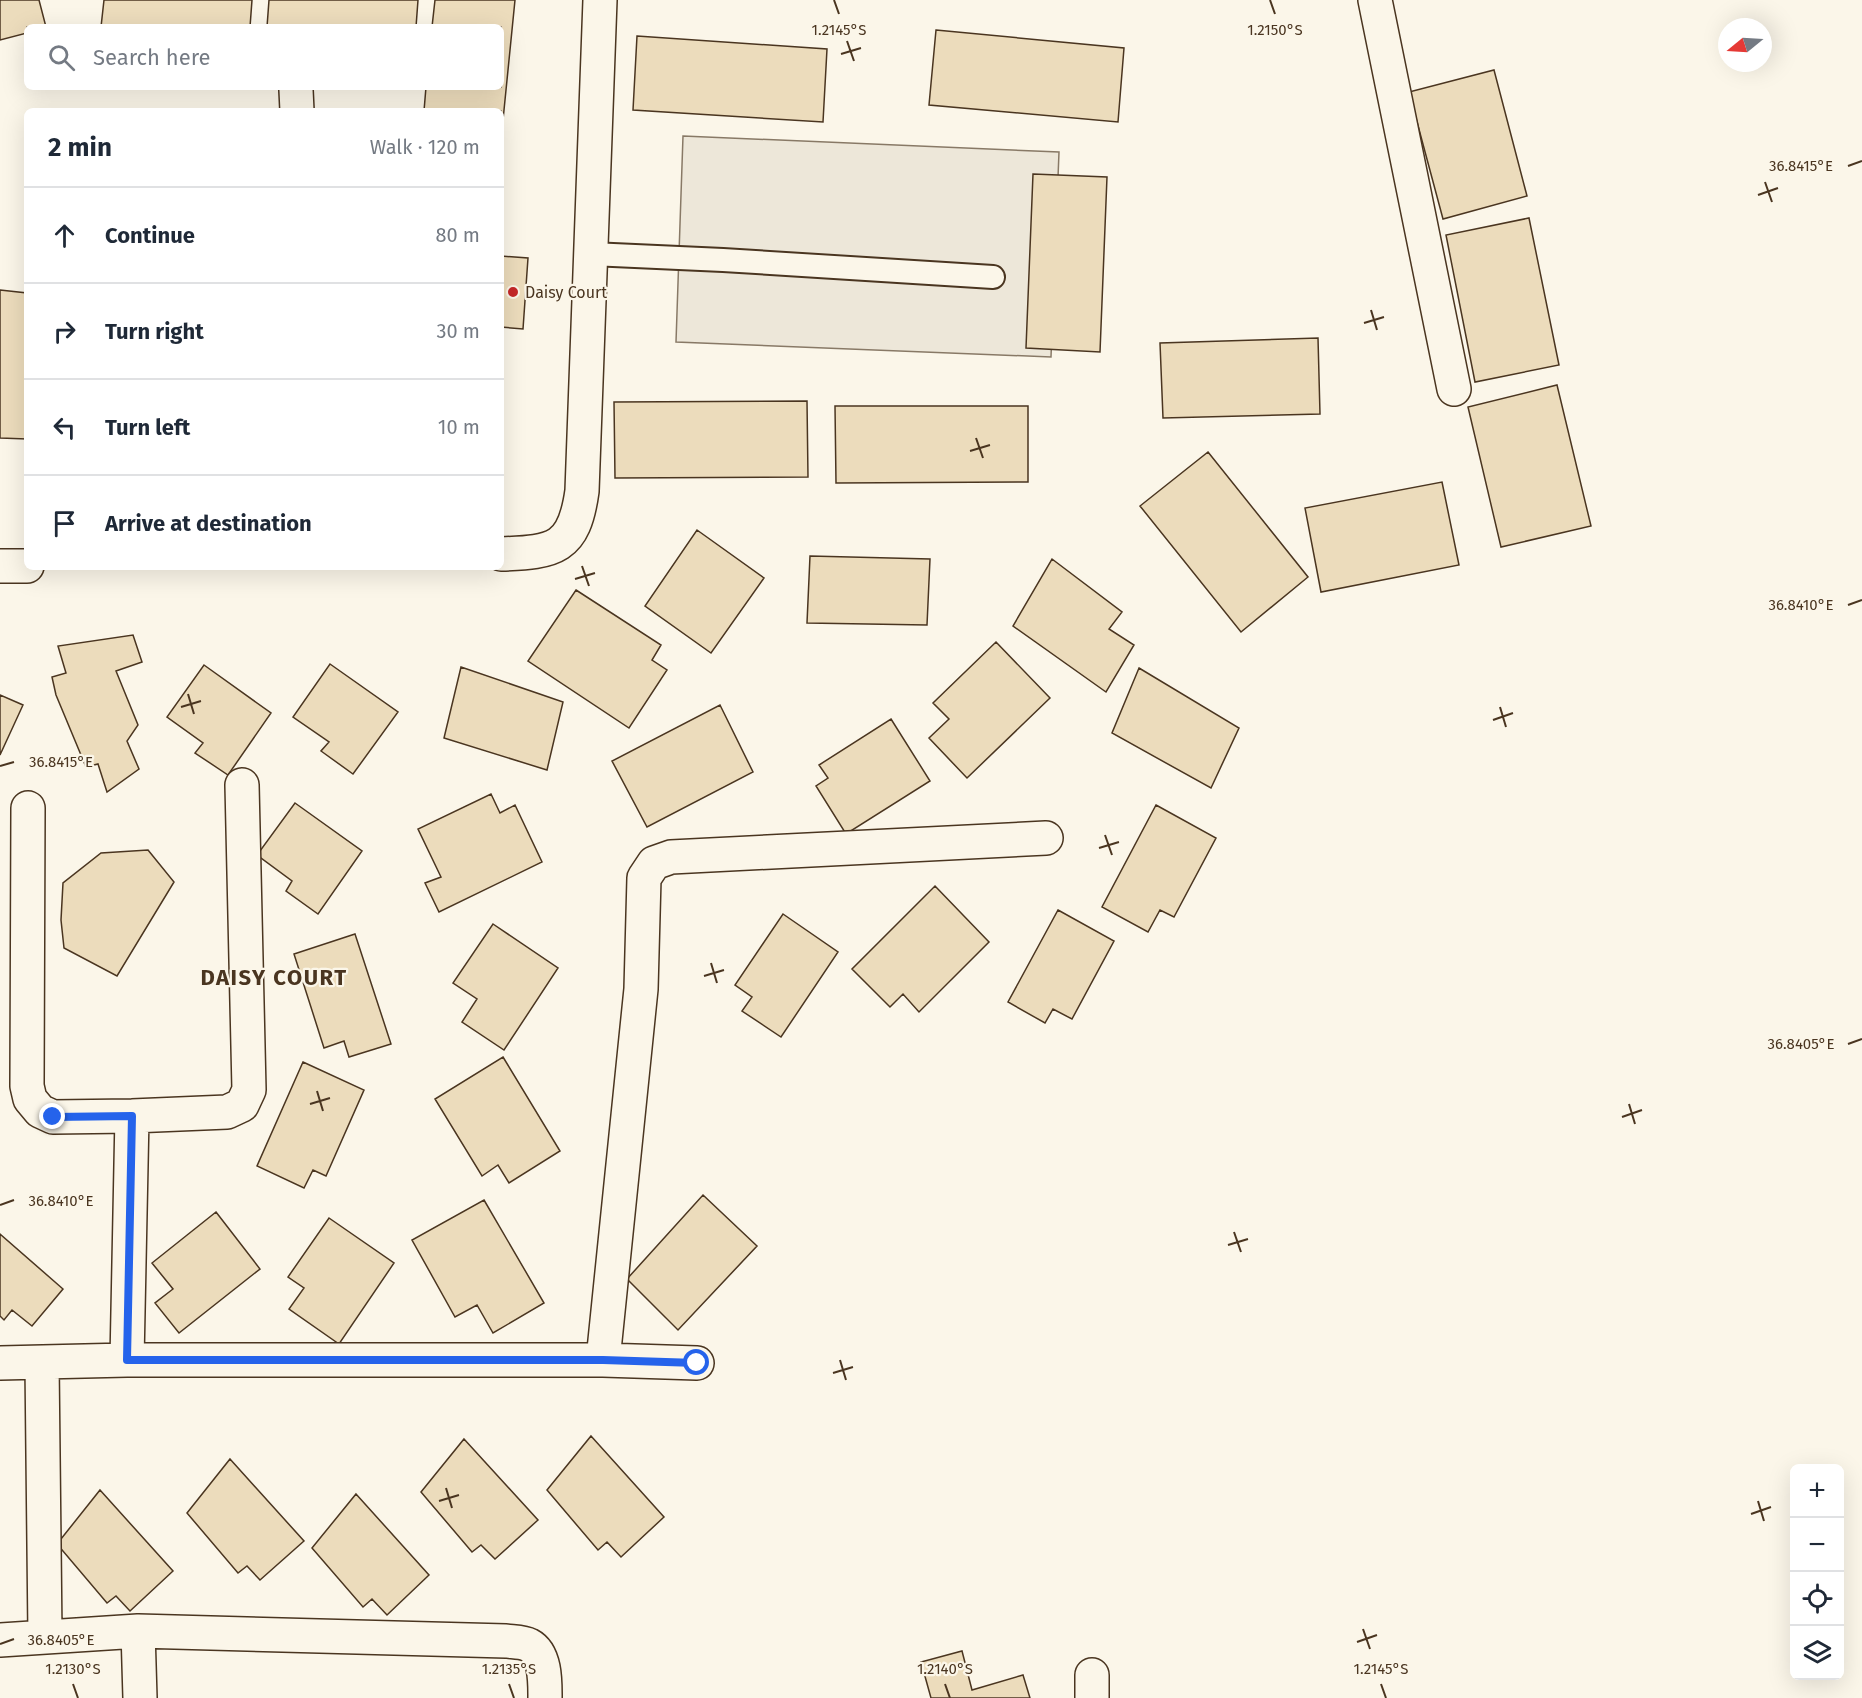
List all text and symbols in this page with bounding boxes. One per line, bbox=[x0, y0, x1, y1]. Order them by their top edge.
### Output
north arrow bbox=[1718, 18, 1772, 72]
text: 1.2145°S bbox=[812, 21, 866, 39]
text: 1.2150°S bbox=[1247, 21, 1303, 39]
search box bbox=[24, 24, 504, 90]
icon: search bbox=[45, 41, 78, 74]
text: Search here bbox=[93, 44, 211, 71]
text: 2 min bbox=[48, 132, 112, 163]
text: Walk · 120 m bbox=[370, 135, 480, 159]
text: 36.8415°E bbox=[1769, 157, 1833, 175]
icon: ahead bbox=[48, 219, 81, 252]
text: Continue bbox=[105, 222, 195, 249]
text: 80 m bbox=[435, 223, 480, 247]
place label: Daisy Court bbox=[525, 283, 607, 302]
marker: Daisy Court bbox=[506, 285, 520, 299]
icon: right bbox=[48, 315, 81, 348]
text: Turn right bbox=[105, 318, 204, 345]
text: 30 m bbox=[436, 319, 480, 343]
icon: left bbox=[48, 411, 81, 444]
text: Turn left bbox=[105, 414, 190, 441]
text: 10 m bbox=[438, 415, 480, 439]
icon: arrive bbox=[48, 507, 81, 540]
text: Arrive at destination bbox=[105, 510, 312, 537]
text: 36.8410°E bbox=[1768, 596, 1834, 614]
text: 36.8415°E bbox=[29, 753, 93, 771]
district label: DAISY COURT bbox=[200, 964, 348, 991]
text: 36.8405°E bbox=[1768, 1035, 1834, 1053]
route end bbox=[39, 1103, 65, 1129]
text: 36.8410°E bbox=[28, 1192, 94, 1210]
route start bbox=[683, 1349, 709, 1375]
map controls bbox=[1790, 1464, 1844, 1680]
button: + bbox=[1790, 1464, 1844, 1518]
button: − bbox=[1790, 1518, 1844, 1572]
button: locate bbox=[1790, 1572, 1844, 1626]
button: layers bbox=[1790, 1626, 1844, 1680]
text: 36.8405°E bbox=[28, 1631, 94, 1649]
text: 1.2130°S bbox=[45, 1660, 101, 1678]
text: 1.2135°S bbox=[482, 1660, 536, 1678]
text: 1.2140°S bbox=[917, 1660, 973, 1678]
text: 1.2145°S bbox=[1354, 1660, 1408, 1678]

